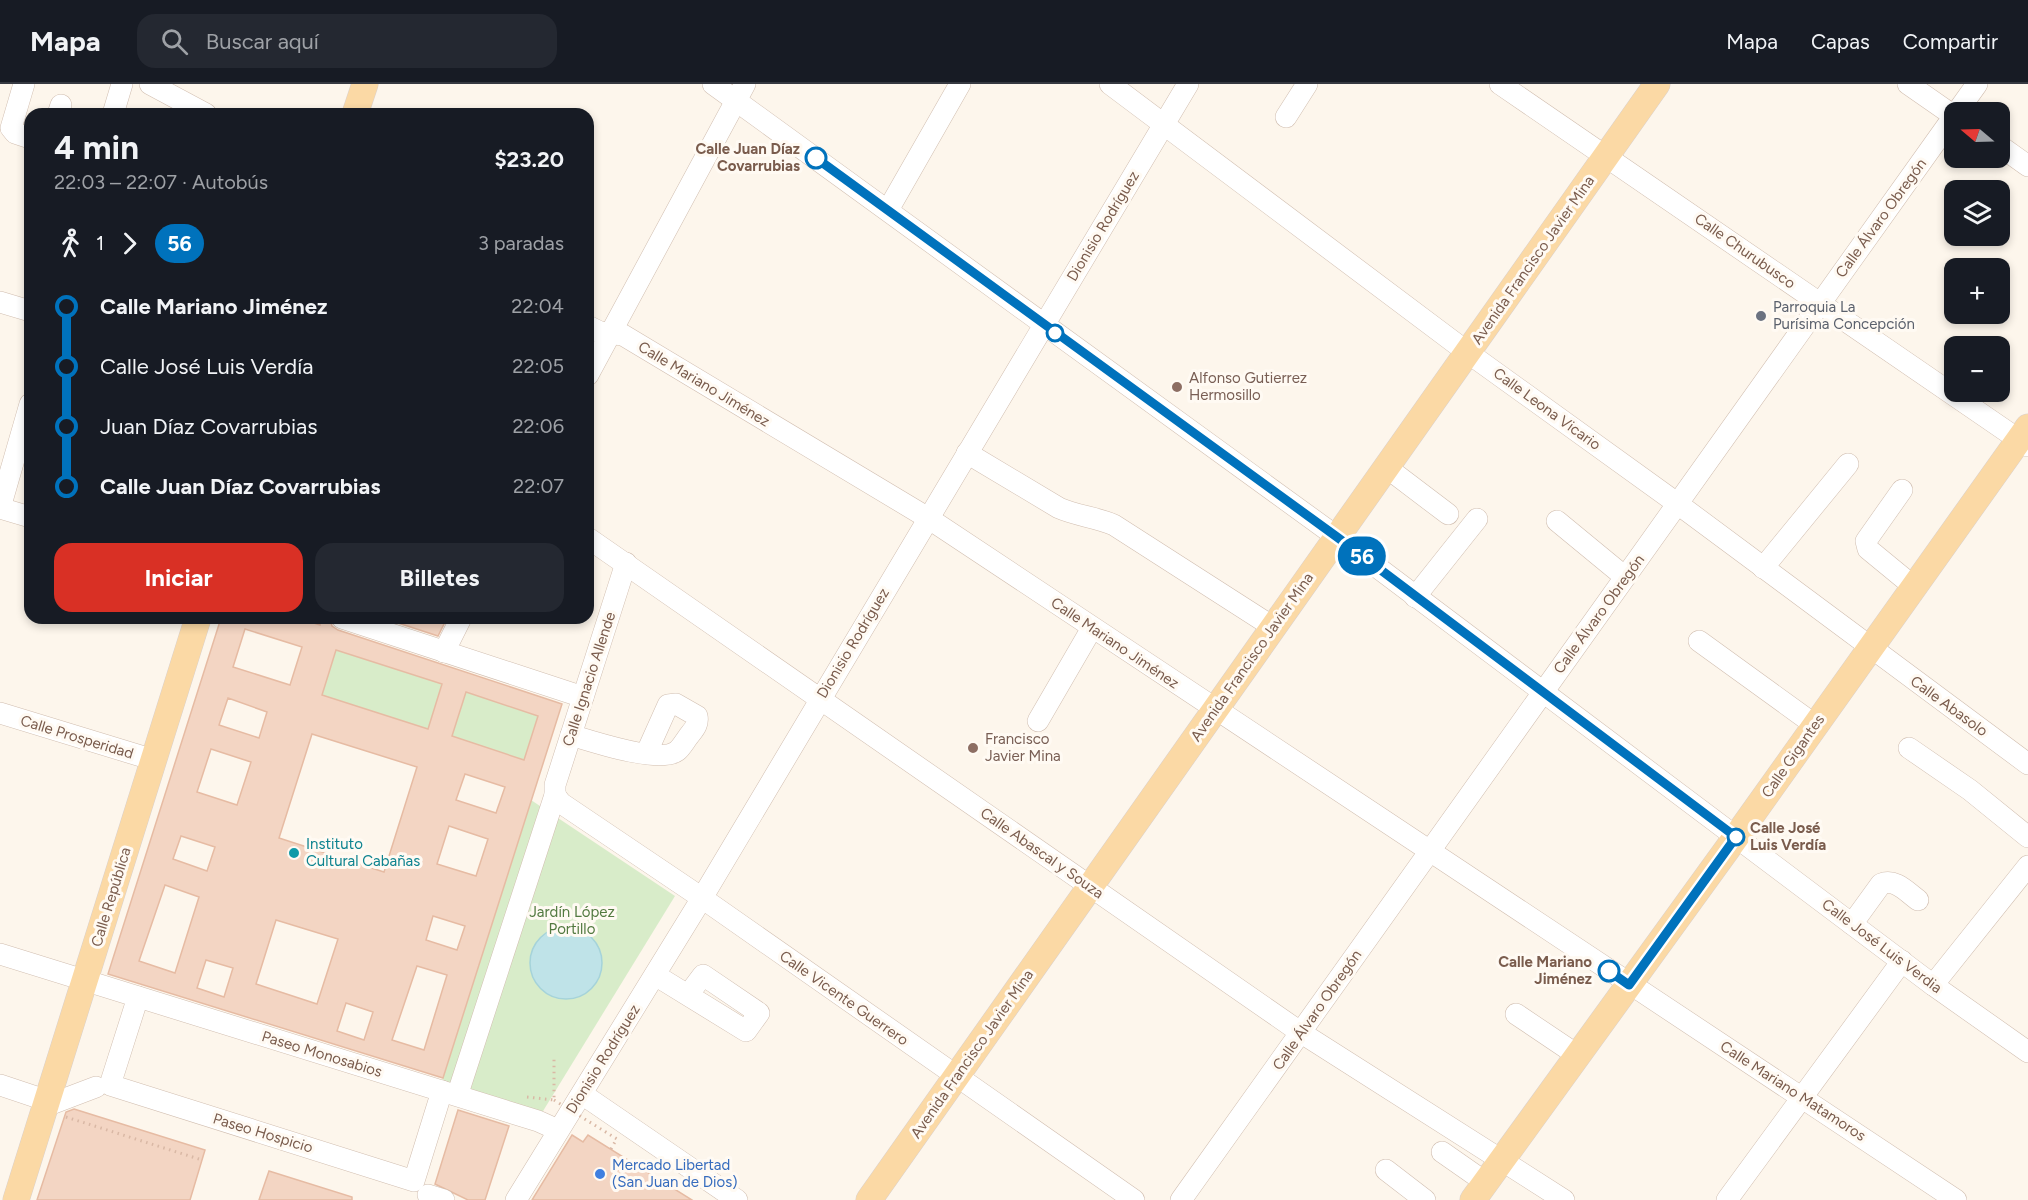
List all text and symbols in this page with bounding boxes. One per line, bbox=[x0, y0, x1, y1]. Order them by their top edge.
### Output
search box bbox=[137, 14, 557, 68]
text: Mapa bbox=[30, 24, 101, 58]
icon: search bbox=[158, 25, 191, 58]
text: Buscar aquí bbox=[206, 28, 319, 55]
text: Mapa bbox=[1726, 29, 1778, 54]
text: Capas bbox=[1811, 29, 1870, 54]
text: Compartir bbox=[1903, 29, 1998, 54]
north arrow bbox=[1944, 102, 2010, 168]
map controls bbox=[1944, 102, 2010, 402]
text: 4 min bbox=[54, 128, 139, 167]
place label: Calle Juan Díaz Covarrubias bbox=[695, 140, 800, 175]
text: $23.20 bbox=[494, 146, 564, 173]
marker: Calle Juan Díaz Covarrubias bbox=[805, 147, 827, 169]
street label: Calle Álvaro Obregón bbox=[1832, 155, 1930, 281]
street label: Dionisio Rodríguez bbox=[1063, 168, 1143, 284]
text: 22:03 – 22:07 · Autobús bbox=[54, 170, 268, 194]
street label: Avenida Francisco Javier Mina bbox=[1468, 172, 1598, 348]
button: layers bbox=[1944, 180, 2010, 246]
street label: Calle Churubusco bbox=[1691, 210, 1799, 293]
icon: walk bbox=[54, 227, 87, 260]
icon: forward bbox=[113, 227, 146, 260]
text: 1 bbox=[96, 231, 104, 255]
text: 56 bbox=[167, 231, 192, 256]
text: 3 paradas bbox=[478, 231, 564, 255]
button: + bbox=[1944, 258, 2010, 324]
text: Calle Mariano Jiménez bbox=[100, 293, 327, 320]
text: 22:04 bbox=[511, 294, 564, 318]
place label: Parroquia La Purísima Concepción bbox=[1773, 298, 1915, 333]
marker: Parroquia La Purísima Concepción bbox=[1754, 309, 1768, 323]
unlabelled marker bbox=[1046, 324, 1064, 342]
button: − bbox=[1944, 336, 2010, 402]
street label: Calle Mariano Jiménez bbox=[635, 338, 773, 430]
text: Calle José Luis Verdía bbox=[100, 353, 314, 380]
text: 22:05 bbox=[512, 354, 564, 378]
street label: Calle Leona Vicario bbox=[1490, 364, 1604, 454]
place label: Alfonso Gutierrez Hermosillo bbox=[1189, 369, 1307, 404]
marker: Alfonso Gutierrez Hermosillo bbox=[1170, 380, 1184, 394]
text: Juan Díaz Covarrubias bbox=[100, 413, 318, 440]
text: 22:06 bbox=[512, 414, 564, 438]
text: Calle Juan Díaz Covarrubias bbox=[100, 473, 381, 500]
text: 22:07 bbox=[513, 474, 564, 498]
line badge: 56 bbox=[1335, 536, 1389, 576]
button: Iniciar bbox=[54, 543, 303, 612]
button: Billetes bbox=[315, 543, 564, 612]
text: 56 bbox=[1350, 544, 1374, 569]
street label: Calle Álvaro Obregón bbox=[1550, 551, 1648, 677]
street label: Avenida Francisco Javier Mina bbox=[1187, 569, 1317, 745]
street label: Dionisio Rodríguez bbox=[813, 585, 893, 701]
street label: Calle Mariano Jiménez bbox=[1048, 593, 1182, 693]
street label: Calle Ignacio Allende bbox=[559, 610, 619, 748]
street label: Calle Abasolo bbox=[1907, 672, 1991, 740]
street label: Calle Prosperidad bbox=[18, 711, 136, 763]
street label: Calle Gigantes bbox=[1758, 711, 1828, 801]
place label: Francisco Javier Mina bbox=[985, 730, 1061, 765]
marker: Francisco Javier Mina bbox=[966, 741, 980, 755]
street label: Calle Abascal y Souza bbox=[977, 804, 1107, 902]
place label: Calle José Luis Verdía bbox=[1750, 819, 1826, 854]
marker: Calle José Luis Verdía bbox=[1727, 828, 1745, 846]
place label: Instituto Cultural Cabañas bbox=[306, 835, 420, 870]
street label: Calle República bbox=[87, 845, 135, 949]
marker: Instituto Cultural Cabañas bbox=[287, 846, 301, 860]
street label: Calle José Luis Verdia bbox=[1818, 895, 1946, 997]
park label: Jardín López Portillo bbox=[529, 903, 615, 938]
street label: Calle Álvaro Obregón bbox=[1269, 946, 1365, 1074]
street label: Calle Vicente Guerrero bbox=[776, 947, 912, 1049]
place label: Calle Mariano Jiménez bbox=[1498, 953, 1592, 988]
marker: Calle Mariano Jiménez bbox=[1598, 960, 1620, 982]
street label: Avenida Francisco Javier Mina bbox=[907, 966, 1037, 1142]
street label: Dionisio Rodríguez bbox=[562, 1001, 644, 1117]
street label: Paseo Monosabios bbox=[260, 1027, 384, 1081]
street label: Calle Mariano Matamoros bbox=[1717, 1037, 1869, 1145]
street label: Paseo Hospicio bbox=[211, 1109, 315, 1157]
place label: Mercado Libertad (San Juan de Dios) bbox=[612, 1156, 738, 1191]
marker: Mercado Libertad (San Juan de Dios) bbox=[593, 1167, 607, 1181]

